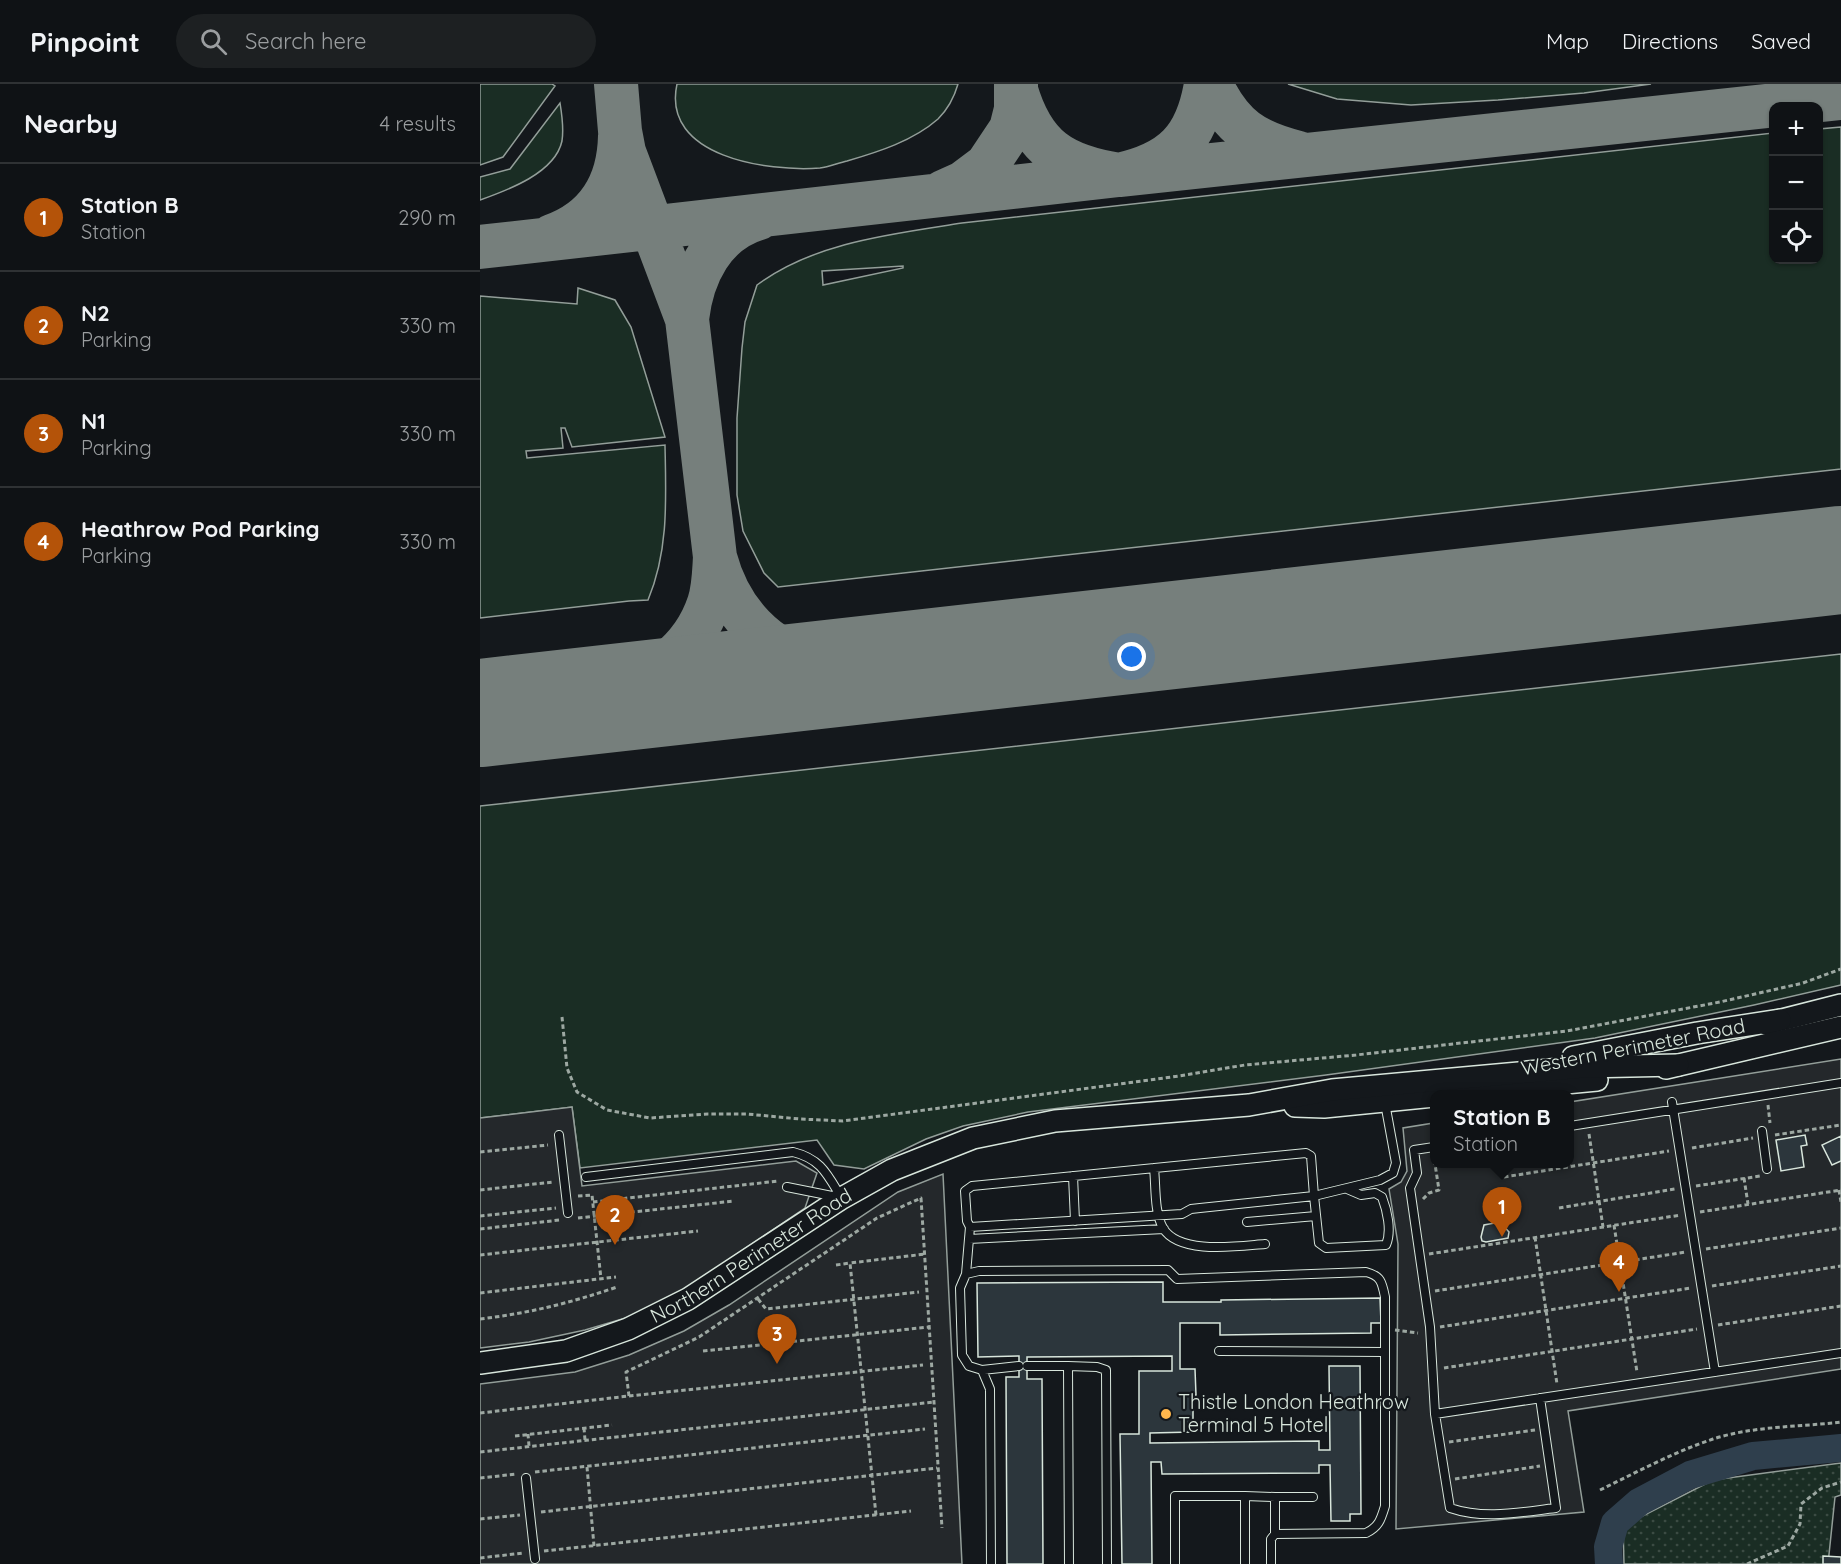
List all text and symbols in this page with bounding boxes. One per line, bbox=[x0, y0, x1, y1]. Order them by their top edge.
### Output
search box bbox=[176, 14, 596, 68]
text: Pinpoint bbox=[30, 24, 140, 59]
icon: search bbox=[197, 25, 230, 58]
text: Search here bbox=[245, 27, 366, 55]
text: Map bbox=[1546, 28, 1589, 54]
text: Directions bbox=[1622, 28, 1718, 54]
text: Saved bbox=[1751, 28, 1811, 54]
map controls bbox=[1769, 102, 1823, 264]
button: + bbox=[1769, 102, 1823, 156]
text: Nearby bbox=[24, 107, 118, 140]
text: 4 results bbox=[380, 111, 456, 136]
button: − bbox=[1769, 156, 1823, 210]
text: Station B bbox=[81, 191, 179, 219]
text: 1 bbox=[40, 205, 47, 230]
text: 290 m bbox=[398, 205, 456, 230]
button: locate bbox=[1769, 210, 1823, 264]
text: Station bbox=[81, 219, 146, 244]
text: N2 bbox=[81, 299, 110, 327]
text: 2 bbox=[38, 313, 49, 338]
text: 330 m bbox=[399, 313, 456, 338]
text: Parking bbox=[81, 327, 152, 352]
text: N1 bbox=[81, 407, 106, 435]
text: 3 bbox=[38, 421, 49, 446]
text: 330 m bbox=[399, 421, 456, 446]
text: Parking bbox=[81, 435, 152, 460]
text: Heathrow Pod Parking bbox=[81, 515, 320, 543]
text: 4 bbox=[38, 529, 49, 554]
text: 330 m bbox=[399, 529, 456, 554]
text: Parking bbox=[81, 543, 152, 568]
your location bbox=[1117, 642, 1146, 671]
street label: Western Perimeter Road bbox=[1519, 1013, 1747, 1081]
popup bbox=[1430, 1090, 1574, 1168]
text: Station B bbox=[1453, 1103, 1551, 1131]
text: Station bbox=[1453, 1131, 1518, 1156]
street label: Northern Perimeter Road bbox=[646, 1182, 856, 1328]
pin: 1 bbox=[1482, 1188, 1522, 1237]
pin: 2 bbox=[596, 1196, 634, 1245]
pin: 4 bbox=[1600, 1242, 1638, 1292]
pin: 3 bbox=[758, 1314, 796, 1364]
place label: Thistle London Heathrow Terminal 5 Hotel bbox=[1178, 1389, 1409, 1437]
marker: Thistle London Heathrow Terminal 5 Hotel bbox=[1159, 1407, 1173, 1421]

